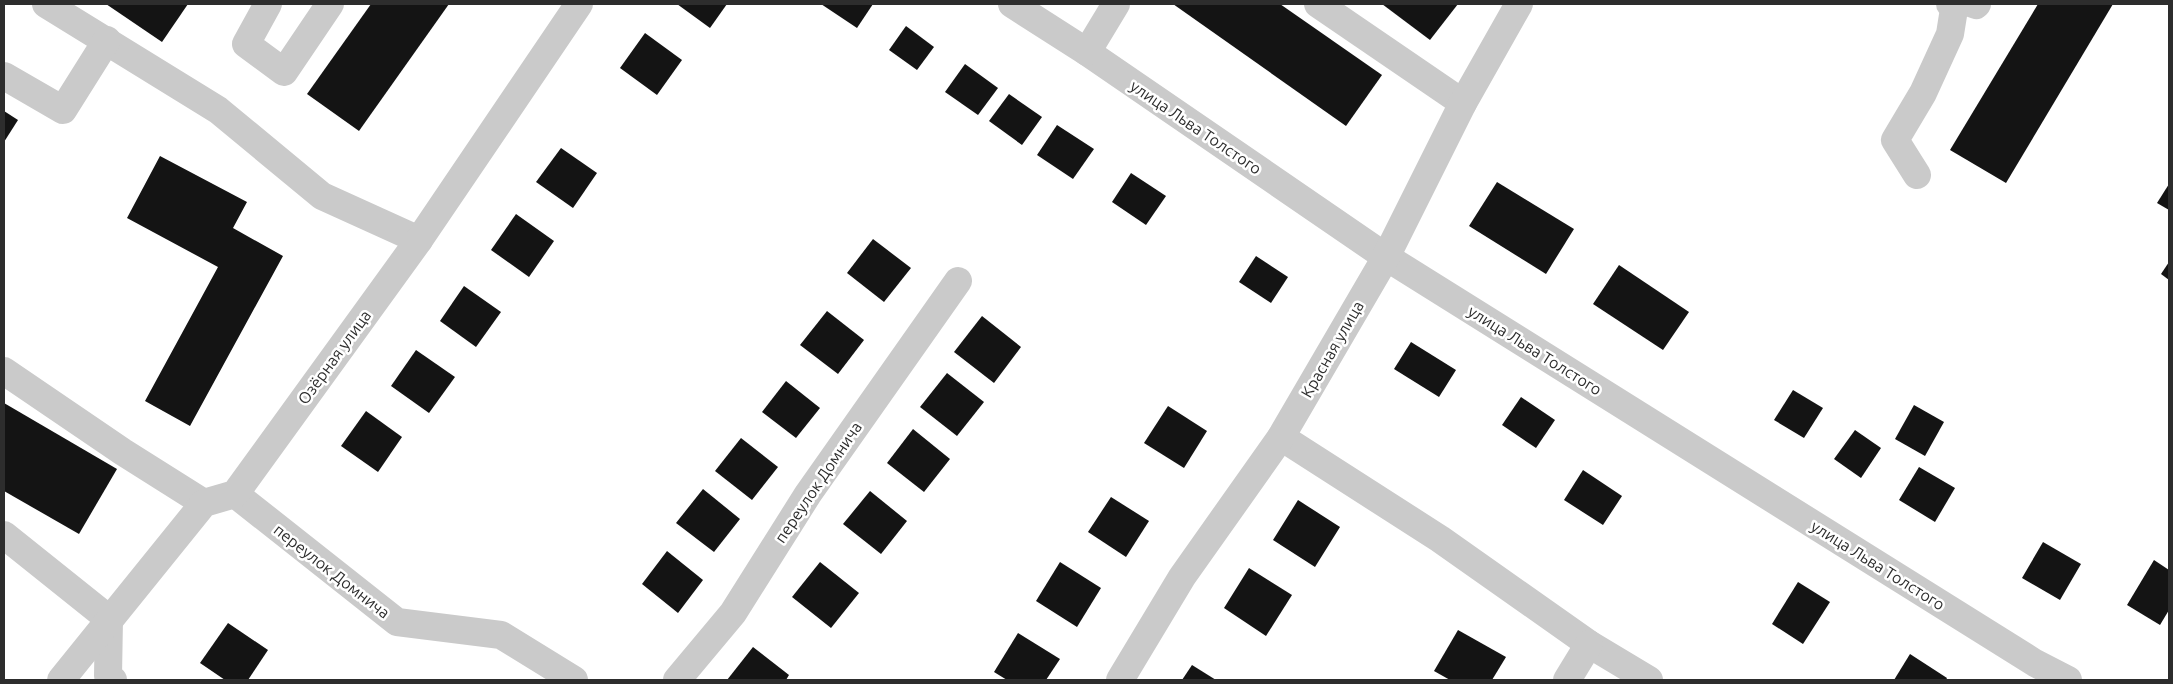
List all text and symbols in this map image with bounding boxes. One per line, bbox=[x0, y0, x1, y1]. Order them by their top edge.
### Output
street label: улица Льва Толстого bbox=[1127, 76, 1265, 178]
street label: Красная улица bbox=[1297, 298, 1367, 400]
street label: улица Льва Толстого bbox=[1465, 301, 1605, 399]
street label: Озёрная улица bbox=[294, 306, 374, 408]
street label: переулок Домнича bbox=[771, 418, 865, 546]
street label: улица Льва Толстого bbox=[1808, 516, 1948, 614]
street label: переулок Домнича bbox=[271, 520, 393, 622]

